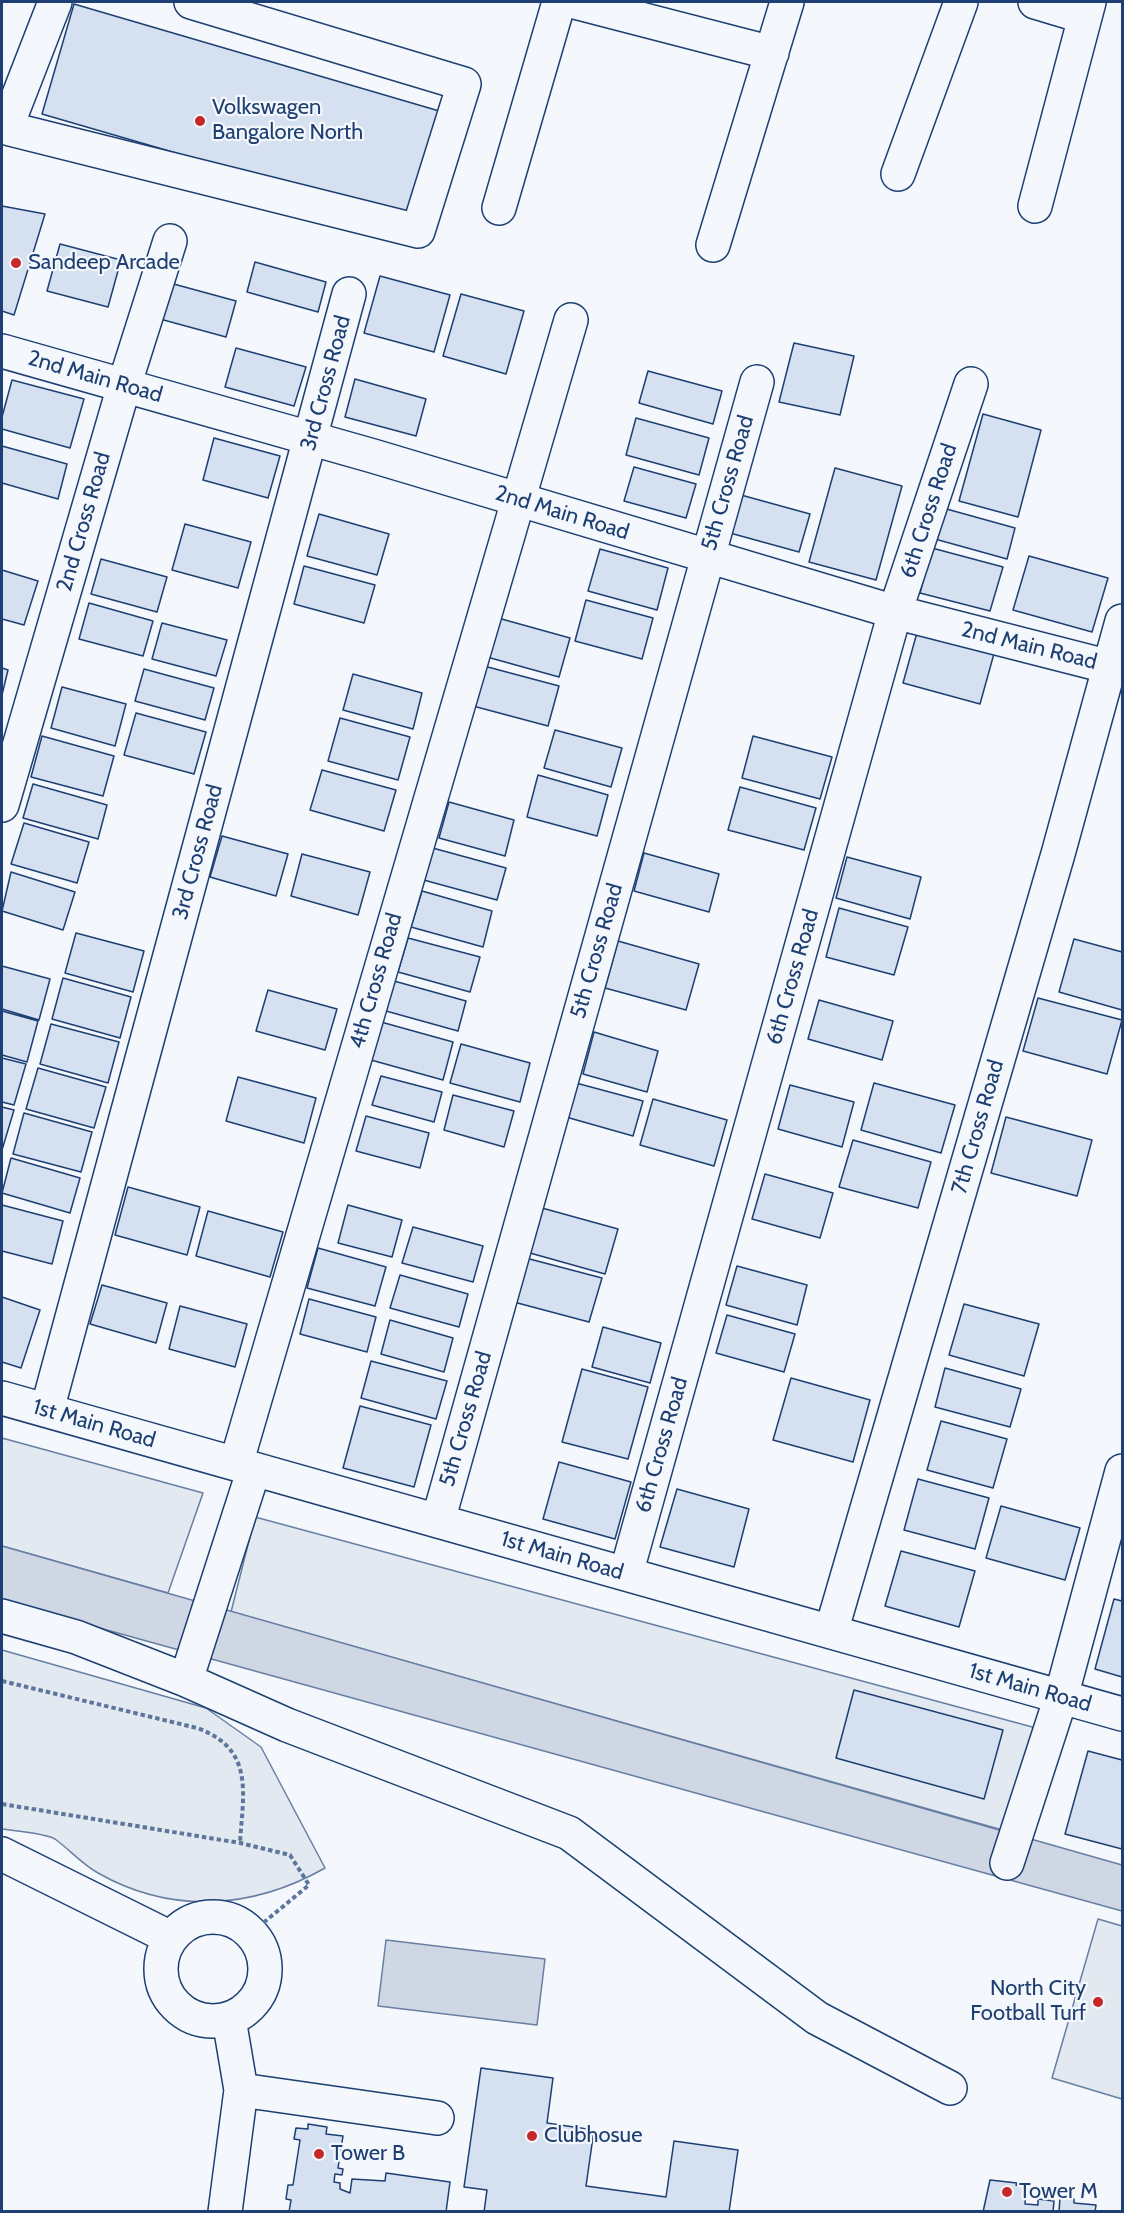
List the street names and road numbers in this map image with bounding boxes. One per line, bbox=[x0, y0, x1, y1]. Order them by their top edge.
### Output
street label: 3rd Cross Road bbox=[295, 313, 357, 453]
street label: 2nd Main Road bbox=[25, 345, 165, 409]
street label: 5th Cross Road bbox=[696, 412, 760, 554]
street label: 6th Cross Road bbox=[895, 440, 963, 582]
street label: 2nd Cross Road bbox=[51, 449, 117, 595]
street label: 2nd Main Road bbox=[492, 480, 632, 546]
street label: 2nd Main Road bbox=[958, 616, 1100, 676]
street label: 3rd Cross Road bbox=[167, 782, 229, 922]
street label: 5th Cross Road bbox=[565, 880, 629, 1022]
street label: 6th Cross Road bbox=[761, 906, 825, 1048]
street label: 4th Cross Road bbox=[344, 910, 408, 1052]
street label: 7th Cross Road bbox=[946, 1057, 1010, 1197]
street label: 5th Cross Road bbox=[434, 1348, 498, 1490]
street label: 6th Cross Road bbox=[630, 1374, 694, 1516]
street label: 1st Main Road bbox=[30, 1394, 158, 1454]
street label: 1st Main Road bbox=[498, 1526, 626, 1586]
street label: 1st Main Road bbox=[966, 1658, 1094, 1718]

